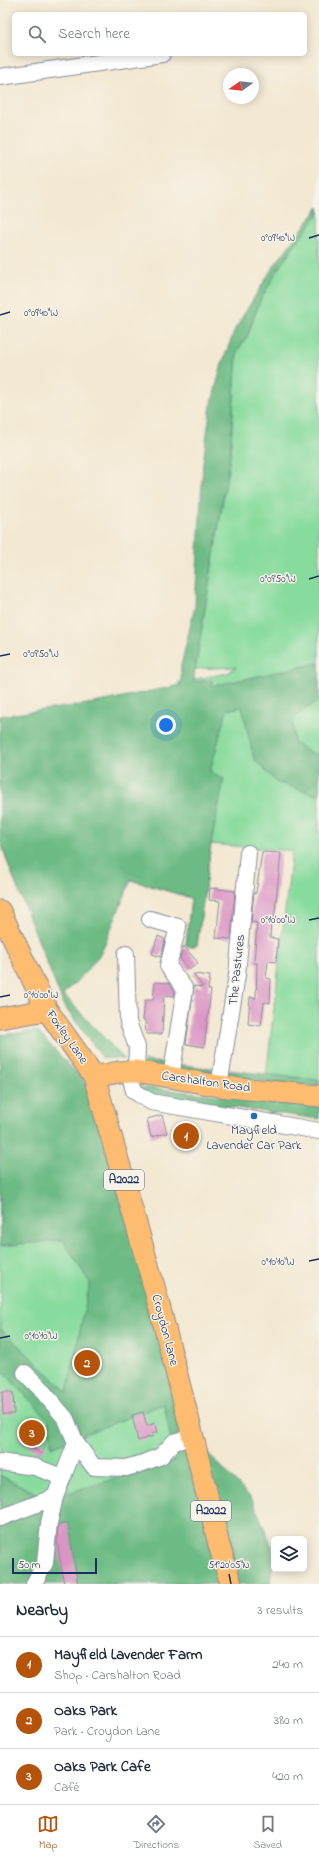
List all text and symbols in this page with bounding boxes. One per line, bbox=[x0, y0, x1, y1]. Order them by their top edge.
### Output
search box bbox=[12, 12, 307, 56]
icon: search bbox=[26, 23, 48, 45]
text: Search here bbox=[58, 23, 130, 45]
north arrow bbox=[223, 68, 259, 104]
text: 0°09'40"W bbox=[261, 231, 295, 246]
text: 0°09'40"W bbox=[24, 306, 58, 321]
text: 0°09'50"W bbox=[260, 572, 296, 587]
text: 0°09'50"W bbox=[23, 647, 59, 662]
your location bbox=[156, 715, 176, 735]
text: 0°10'00"W bbox=[261, 913, 295, 928]
street label: The Pastures bbox=[224, 933, 250, 1006]
text: 0°10'00"W bbox=[24, 988, 58, 1003]
street label: Foxley Lane bbox=[40, 1005, 93, 1069]
street label: Carshalton Road bbox=[160, 1066, 252, 1098]
marker: Mayfield Lavender Car Park bbox=[249, 1111, 259, 1121]
pin: 1 bbox=[173, 1121, 199, 1151]
place label: Mayfield Lavender Car Park bbox=[207, 1121, 302, 1155]
road number: A2022 bbox=[104, 1170, 144, 1190]
text: 0°10'10"W bbox=[261, 1255, 295, 1270]
street label: Croydon Lane bbox=[145, 1292, 184, 1368]
text: 0°10'10"W bbox=[24, 1329, 58, 1344]
pin: 2 bbox=[74, 1348, 100, 1378]
pin: 3 bbox=[19, 1418, 45, 1448]
road number: A2022 bbox=[191, 1501, 231, 1521]
map controls bbox=[271, 1536, 307, 1572]
button: layers bbox=[271, 1536, 307, 1572]
scale bar bbox=[12, 1556, 97, 1575]
text: 50 m bbox=[18, 1557, 40, 1573]
text: 51°20'05"N bbox=[208, 1558, 250, 1573]
text: Nearby bbox=[16, 1598, 68, 1623]
text: 3 results bbox=[257, 1601, 303, 1620]
text: Mayfield Lavender Farm bbox=[54, 1644, 202, 1666]
text: 1 bbox=[27, 1655, 31, 1674]
text: 240 m bbox=[272, 1655, 303, 1674]
text: Shop · Carshalton Road bbox=[54, 1666, 181, 1685]
text: Oaks Park bbox=[54, 1700, 117, 1722]
text: 2 bbox=[26, 1711, 32, 1730]
text: 380 m bbox=[274, 1711, 303, 1730]
text: Park · Croydon Lane bbox=[54, 1722, 160, 1741]
text: Oaks Park Cafe bbox=[54, 1756, 151, 1778]
text: 3 bbox=[26, 1767, 32, 1786]
text: 420 m bbox=[272, 1767, 303, 1786]
text: Café bbox=[54, 1778, 79, 1797]
tab: Map bbox=[37, 1813, 59, 1853]
tab: Directions bbox=[133, 1813, 179, 1853]
tab: Saved bbox=[253, 1813, 282, 1853]

